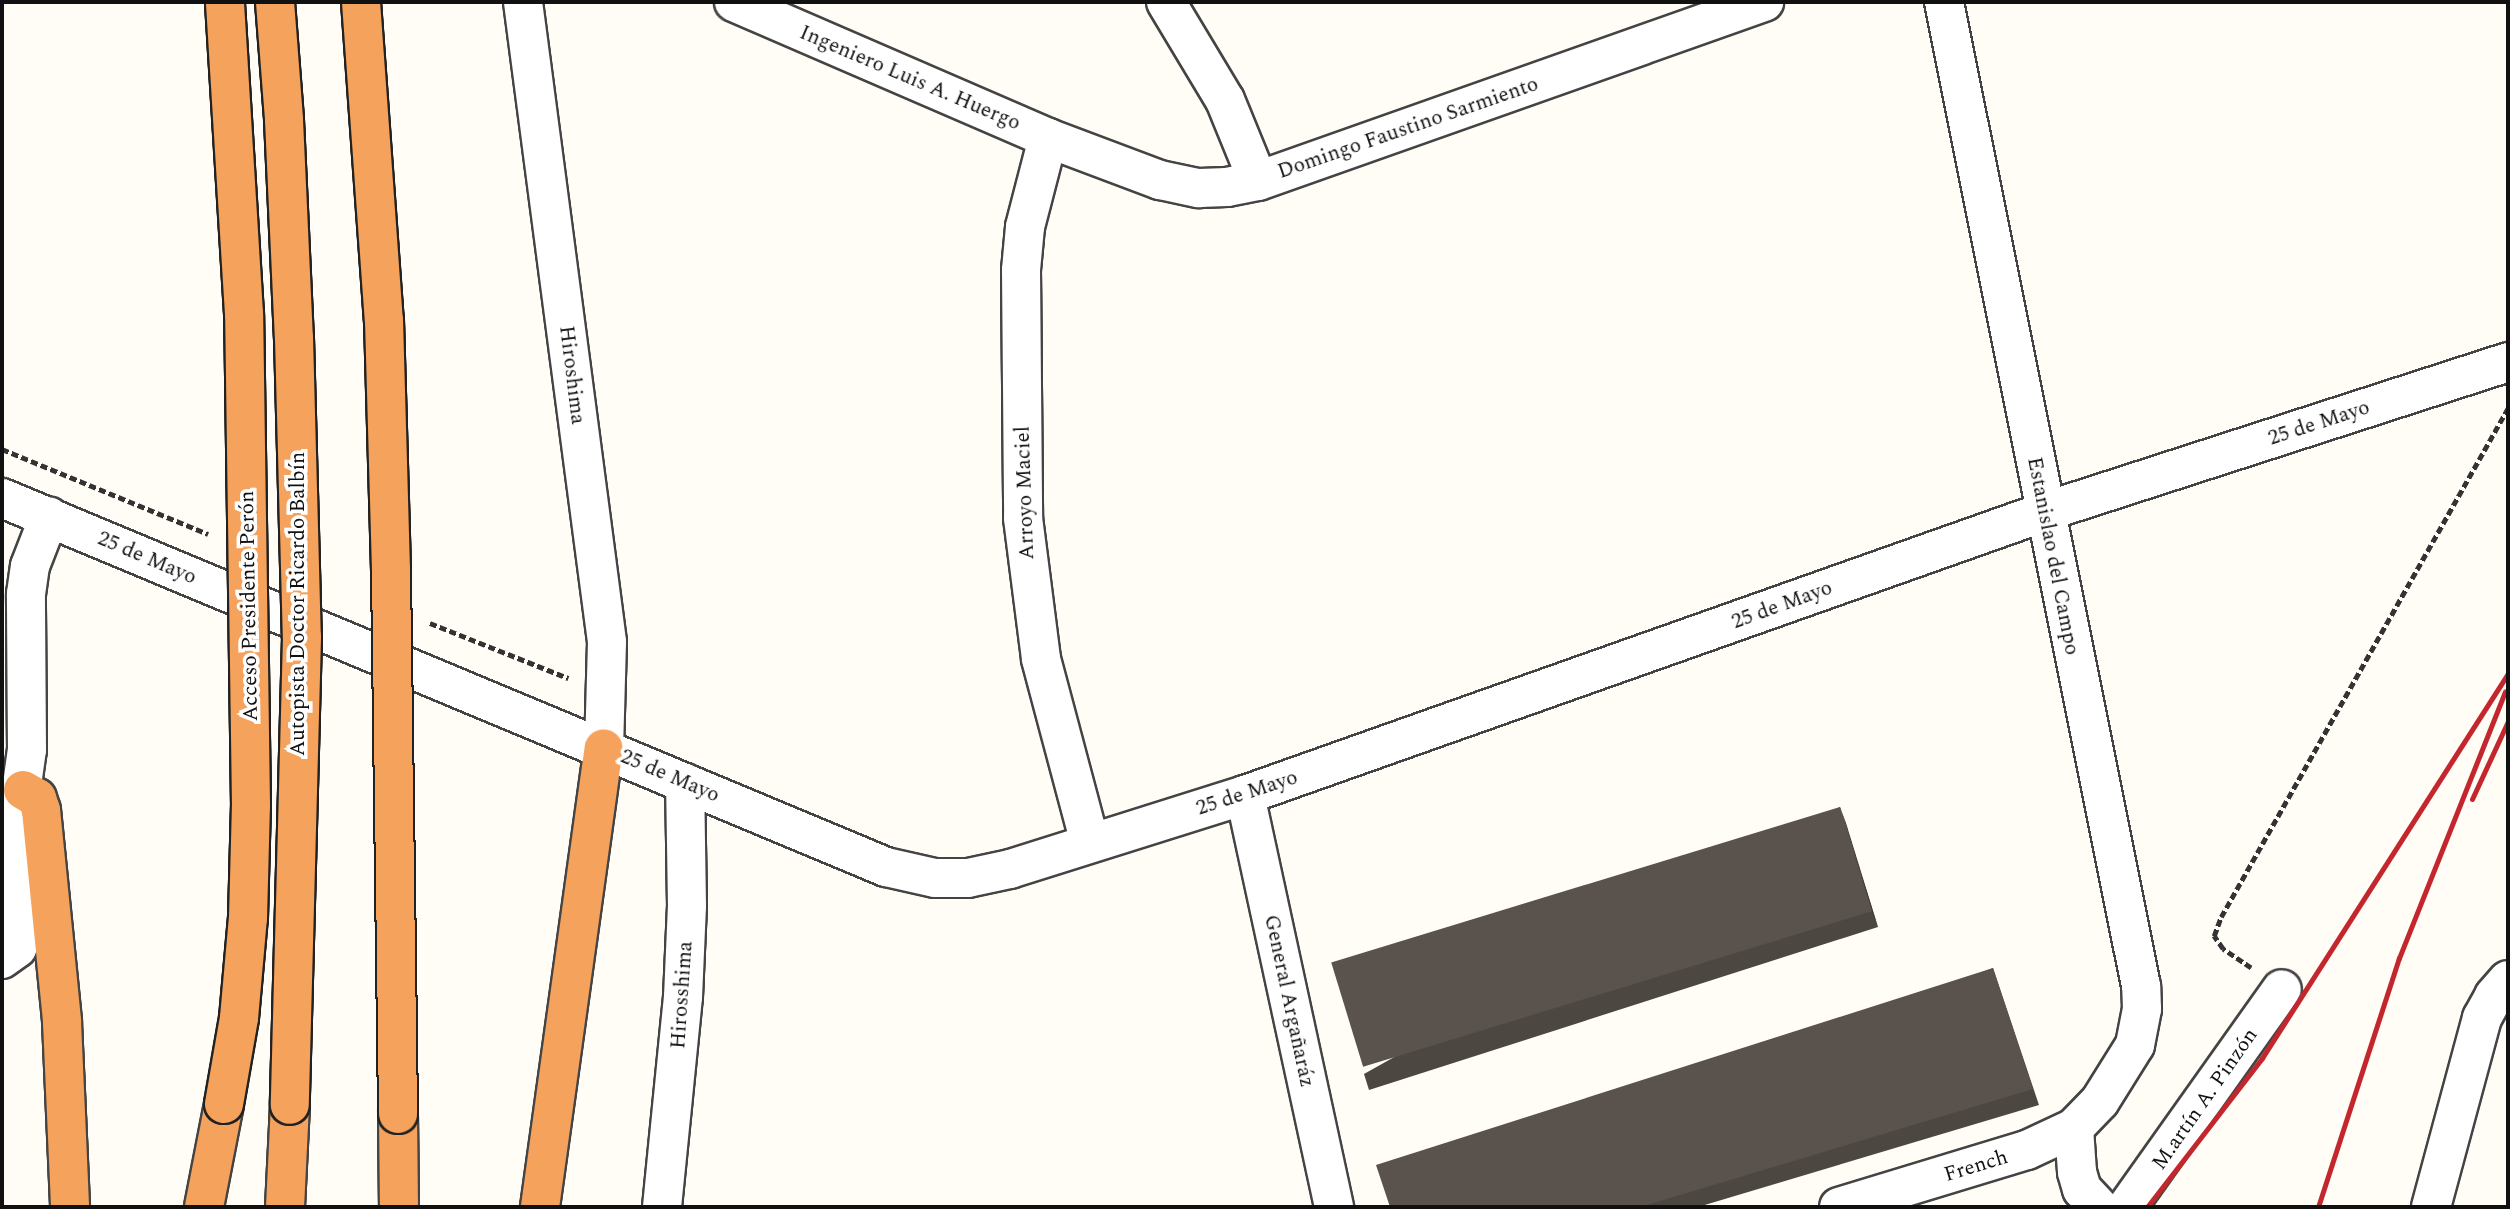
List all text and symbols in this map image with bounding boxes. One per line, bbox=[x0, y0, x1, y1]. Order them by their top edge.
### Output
street label: Ingeniero Luis A. Huergo bbox=[796, 20, 1024, 136]
street label: Domingo Faustino Sarmiento bbox=[1274, 71, 1542, 185]
street label: Hiroshima bbox=[553, 324, 591, 426]
street label: 25 de Mayo bbox=[2265, 395, 2373, 451]
street label: Arroyo Maciel bbox=[1010, 426, 1040, 560]
street label: Autopista Doctor Ricardo Balbín bbox=[285, 452, 311, 756]
street label: Estanislao del Campo bbox=[2021, 455, 2085, 657]
street label: Acceso Presidente Perón bbox=[234, 490, 264, 722]
street label: 25 de Mayo bbox=[94, 526, 200, 590]
street label: 25 de Mayo bbox=[1728, 575, 1836, 635]
street label: 25 de Mayo bbox=[617, 744, 723, 808]
street label: 25 de Mayo bbox=[1193, 765, 1301, 821]
street label: General Argañaráz bbox=[1258, 913, 1320, 1089]
street label: Hirosshima bbox=[666, 940, 698, 1050]
street label: M.artín A. Pinzón bbox=[2147, 1023, 2263, 1175]
street label: French bbox=[1941, 1144, 2011, 1188]

